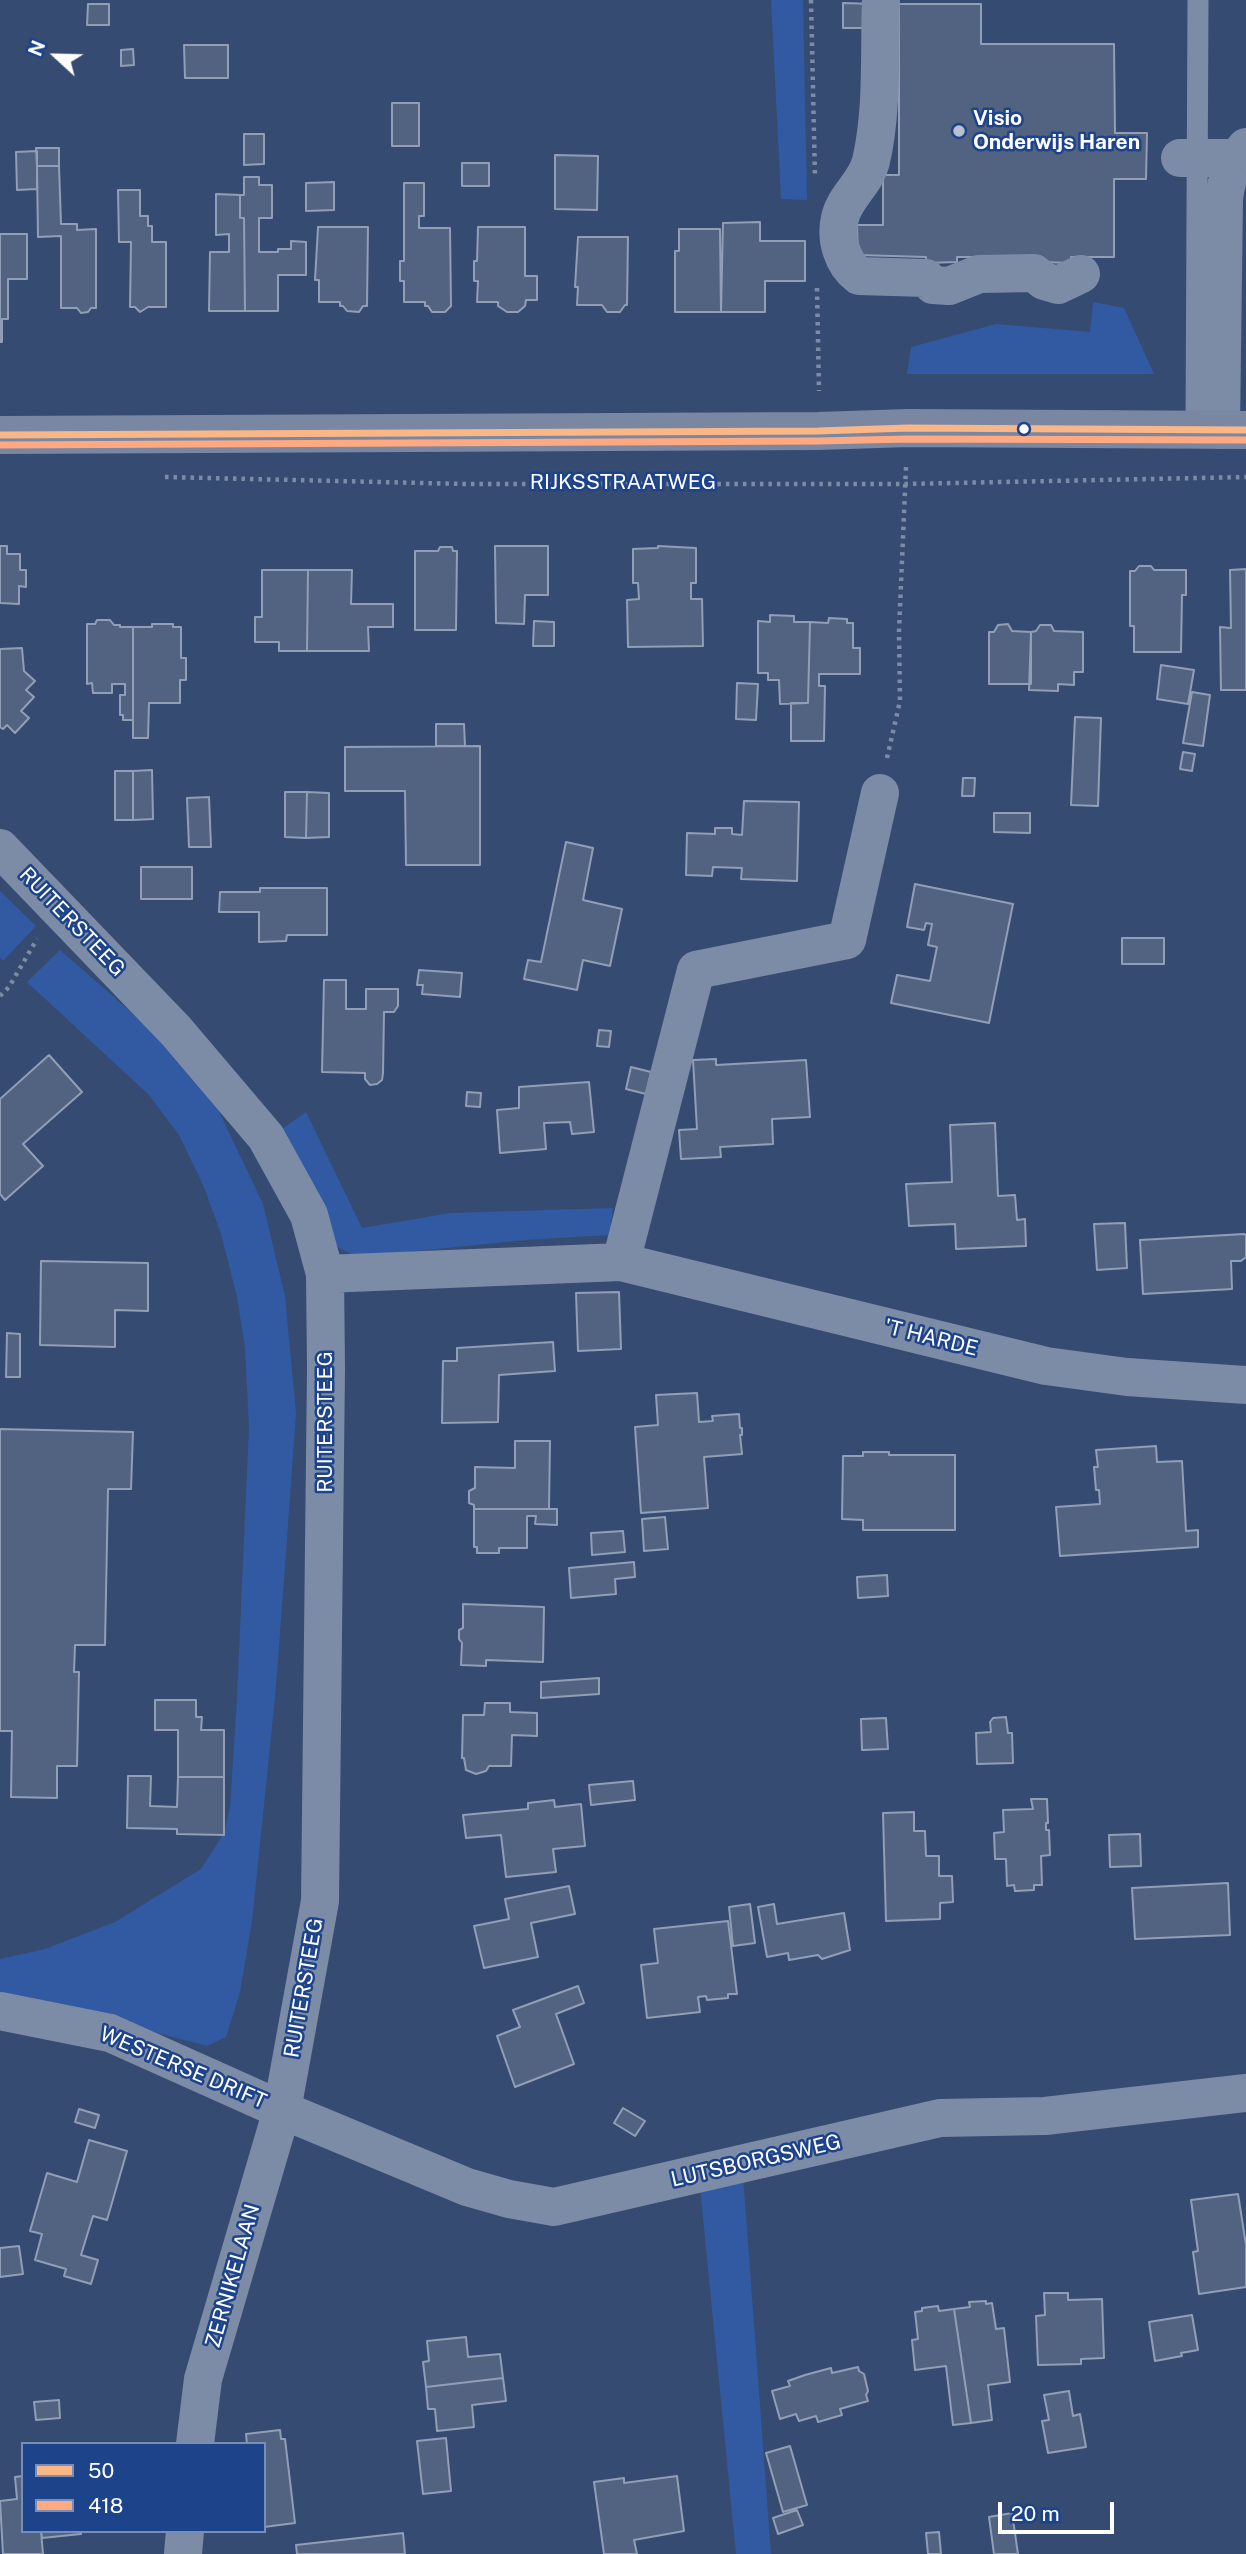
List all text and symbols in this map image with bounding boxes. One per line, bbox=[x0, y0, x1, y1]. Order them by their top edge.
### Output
north arrow bbox=[21, 21, 91, 91]
text: N bbox=[24, 37, 50, 59]
place label: Visio Onderwijs Haren bbox=[973, 106, 1140, 156]
marker: Visio Onderwijs Haren bbox=[951, 123, 967, 139]
unlabelled marker bbox=[1017, 422, 1031, 436]
street label: RIJKSSTRAATWEG bbox=[530, 470, 716, 496]
street label: RUITERSTEEG bbox=[14, 862, 130, 982]
street label: 'T HARDE bbox=[882, 1314, 980, 1362]
street label: RUITERSTEEG bbox=[313, 1351, 339, 1493]
street label: RUITERSTEEG bbox=[279, 1916, 329, 2060]
street label: WESTERSE DRIFT bbox=[96, 2022, 270, 2114]
street label: LUTSBORGSWEG bbox=[669, 2129, 843, 2193]
street label: ZERNIKELAAN bbox=[200, 2201, 266, 2351]
legend bbox=[21, 2442, 266, 2533]
text: 50 bbox=[88, 2458, 114, 2483]
scale bar bbox=[1001, 2488, 1116, 2532]
text: 418 bbox=[88, 2493, 123, 2518]
text: 20 m bbox=[1011, 2501, 1060, 2526]

